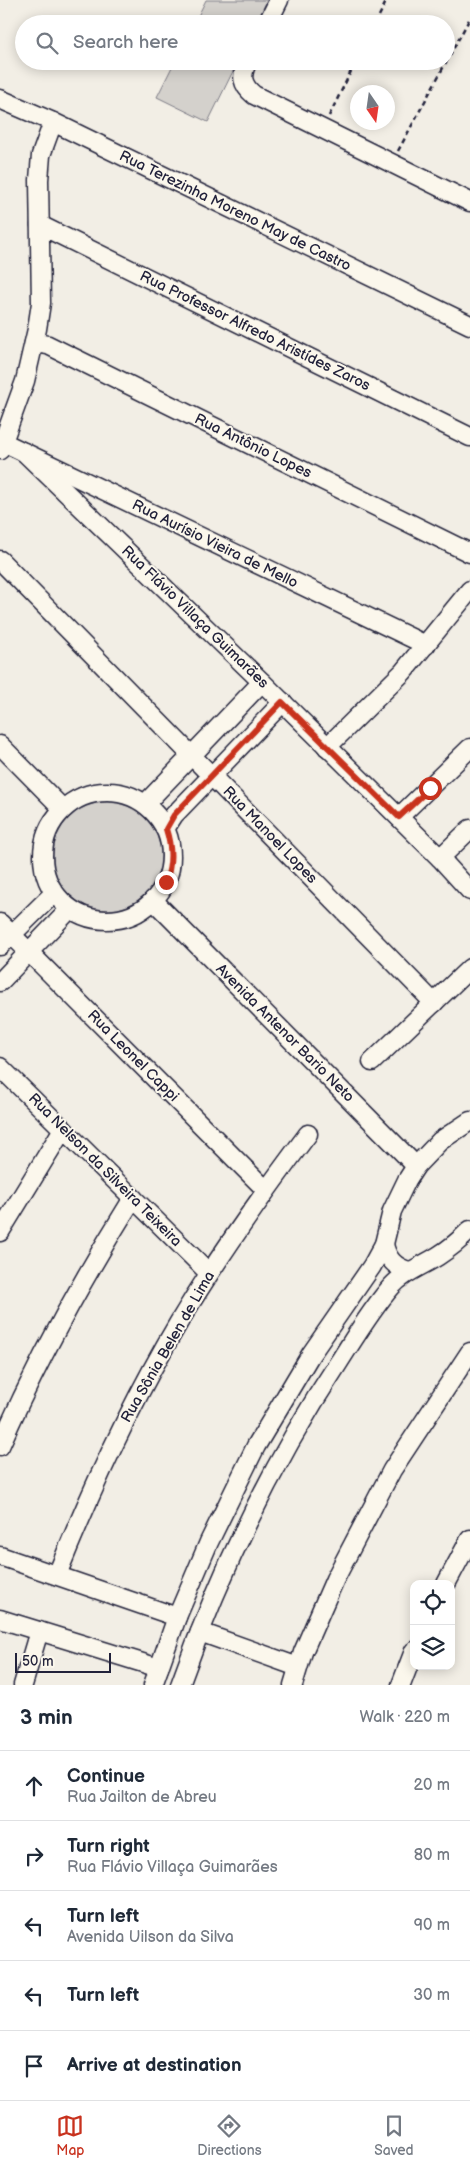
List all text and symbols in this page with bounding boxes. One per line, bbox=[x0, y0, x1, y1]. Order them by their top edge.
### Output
search box bbox=[15, 15, 455, 70]
icon: search bbox=[33, 29, 61, 57]
text: Search here bbox=[73, 31, 178, 54]
north arrow bbox=[350, 85, 395, 130]
street label: Rua Terezinha Moreno May de Castro bbox=[116, 146, 354, 276]
street label: Rua Professor Alfredo Aristídes Zaros bbox=[137, 267, 374, 395]
street label: Rua Antônio Lopes bbox=[191, 409, 315, 483]
street label: Rua Aurísio Vieira de Mello bbox=[129, 496, 301, 592]
street label: Rua Flávio Villaça Guimarães bbox=[117, 542, 273, 693]
route start bbox=[419, 777, 442, 800]
street label: Rua Manoel Lopes bbox=[219, 782, 322, 888]
route end bbox=[155, 871, 178, 894]
street label: Avenida Antenor Bario Neto bbox=[212, 960, 358, 1106]
street label: Rua Leonel Cappi bbox=[83, 1006, 183, 1106]
street label: Rua Nelson da Silveira Teixeira bbox=[24, 1089, 186, 1251]
street label: Rua Sônia Belen de Lima bbox=[117, 1268, 219, 1426]
map controls bbox=[410, 1580, 455, 1670]
button: locate bbox=[410, 1580, 455, 1625]
button: layers bbox=[410, 1625, 455, 1670]
scale bar bbox=[15, 1650, 111, 1673]
text: 50 m bbox=[22, 1653, 54, 1670]
text: 3 min bbox=[20, 1705, 73, 1730]
text: Walk · 220 m bbox=[360, 1708, 450, 1727]
text: Continue bbox=[67, 1765, 145, 1788]
icon: ahead bbox=[20, 1772, 48, 1800]
text: 20 m bbox=[414, 1776, 450, 1795]
text: Rua Jailton de Abreu bbox=[67, 1788, 217, 1807]
text: Turn right bbox=[67, 1835, 150, 1858]
icon: right bbox=[20, 1842, 48, 1870]
text: 80 m bbox=[414, 1846, 450, 1865]
text: Rua Flávio Villaça Guimarães bbox=[67, 1858, 278, 1877]
text: Turn left bbox=[67, 1905, 139, 1928]
icon: left bbox=[20, 1912, 48, 1940]
text: 90 m bbox=[414, 1916, 450, 1935]
text: Avenida Uilson da Silva bbox=[67, 1928, 234, 1947]
icon: left bbox=[20, 1982, 48, 2010]
text: Turn left bbox=[67, 1984, 139, 2007]
text: 30 m bbox=[413, 1986, 450, 2005]
icon: arrive bbox=[20, 2052, 48, 2080]
text: Arrive at destination bbox=[67, 2054, 242, 2077]
tab: Map bbox=[56, 2112, 85, 2159]
tab: Directions bbox=[197, 2112, 262, 2159]
tab: Saved bbox=[374, 2112, 414, 2159]

